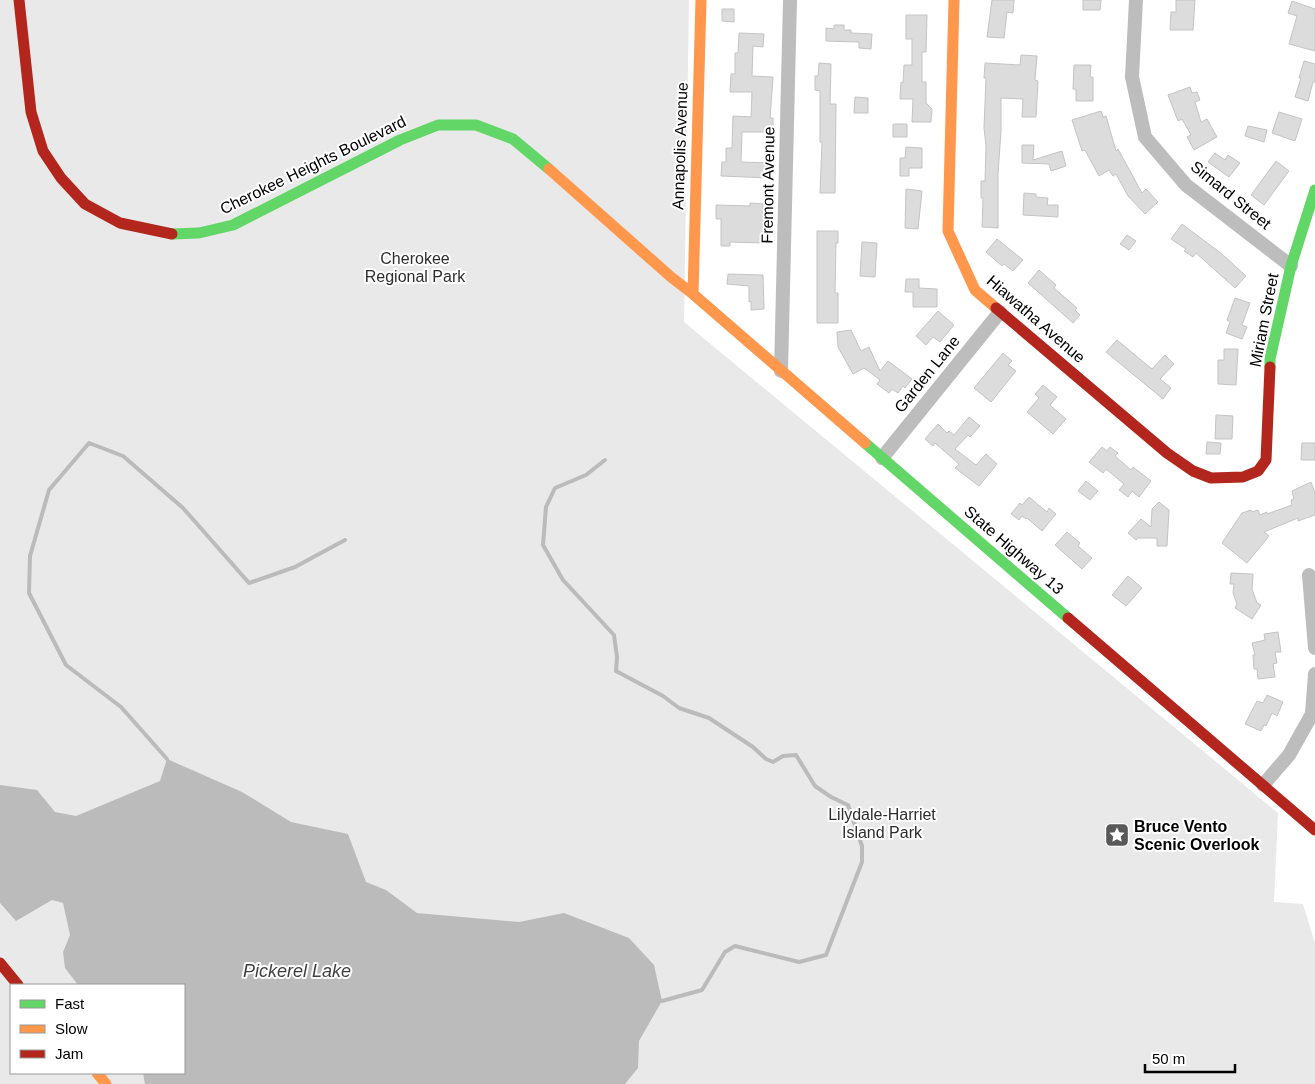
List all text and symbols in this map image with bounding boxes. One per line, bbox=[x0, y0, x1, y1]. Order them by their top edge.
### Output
street label: Annapolis Avenue bbox=[669, 82, 691, 210]
street label: Cherokee Heights Boulevard bbox=[217, 113, 409, 217]
street label: Fremont Avenue bbox=[758, 126, 778, 244]
street label: Simard Street bbox=[1188, 158, 1275, 233]
park label: Cherokee Regional Park bbox=[365, 250, 466, 285]
street label: Miriam Street bbox=[1247, 271, 1282, 368]
street label: Hiawatha Avenue bbox=[984, 272, 1089, 366]
street label: Garden Lane bbox=[891, 332, 963, 416]
street label: State Highway 13 bbox=[961, 502, 1067, 598]
park label: Lilydale-Harriet Island Park bbox=[828, 806, 936, 841]
place label: Bruce Vento Scenic Overlook bbox=[1134, 818, 1259, 853]
place icon: Bruce Vento Scenic Overlook bbox=[1104, 822, 1130, 848]
water label: Pickerel Lake bbox=[243, 961, 351, 981]
legend bbox=[10, 984, 185, 1074]
text: Fast bbox=[55, 995, 85, 1012]
text: Slow bbox=[55, 1020, 88, 1037]
scale bar bbox=[1145, 1042, 1235, 1074]
text: Jam bbox=[55, 1045, 83, 1062]
text: 50 m bbox=[1152, 1050, 1185, 1067]

